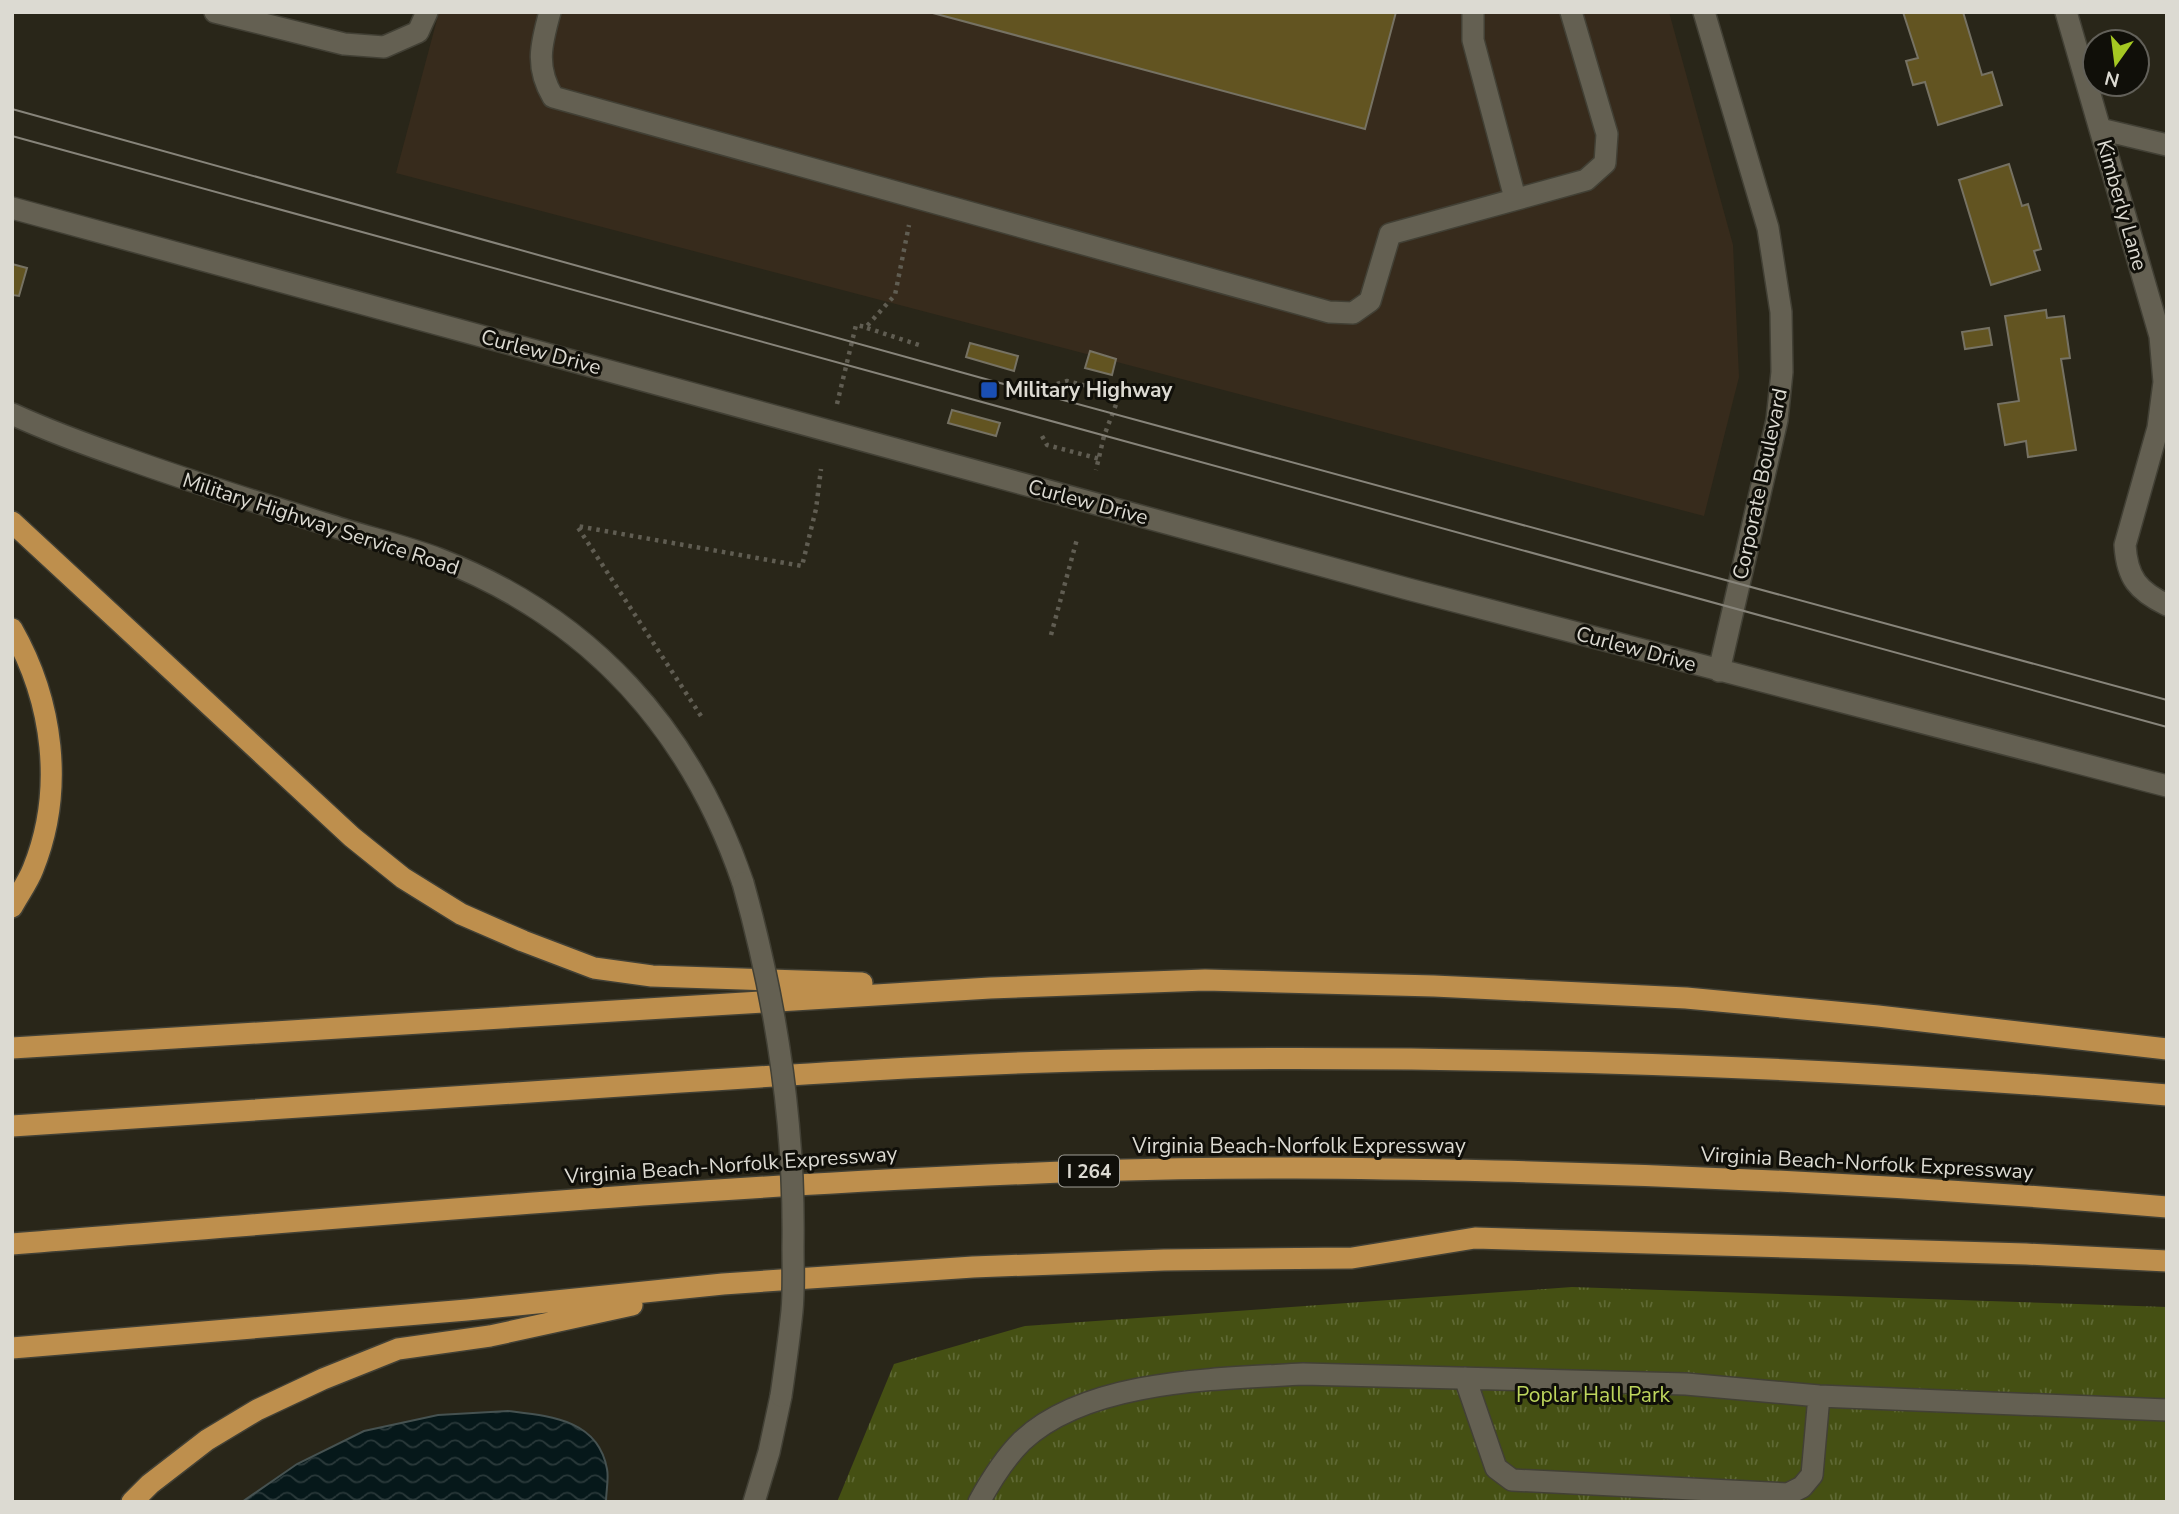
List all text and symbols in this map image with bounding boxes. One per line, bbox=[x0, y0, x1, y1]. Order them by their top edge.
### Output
north arrow bbox=[2081, 28, 2151, 98]
text: N bbox=[2102, 64, 2122, 93]
street label: Kimberly Lane bbox=[2090, 136, 2154, 274]
street label: Curlew Drive bbox=[478, 323, 604, 381]
place label: Military Highway bbox=[1005, 376, 1173, 404]
marker: Military Highway bbox=[979, 380, 999, 400]
street label: Corporate Boulevard bbox=[1726, 386, 1794, 582]
street label: Military Highway Service Road bbox=[179, 466, 463, 582]
street label: Curlew Drive bbox=[1025, 473, 1151, 531]
street label: Curlew Drive bbox=[1573, 620, 1699, 678]
street label: Virginia Beach-Norfolk Expressway bbox=[1131, 1132, 1466, 1160]
street label: Virginia Beach-Norfolk Expressway bbox=[563, 1139, 898, 1191]
street label: Virginia Beach-Norfolk Expressway bbox=[1699, 1140, 2034, 1186]
road number: I 264 bbox=[1059, 1156, 1119, 1186]
park label: Poplar Hall Park bbox=[1516, 1381, 1670, 1409]

